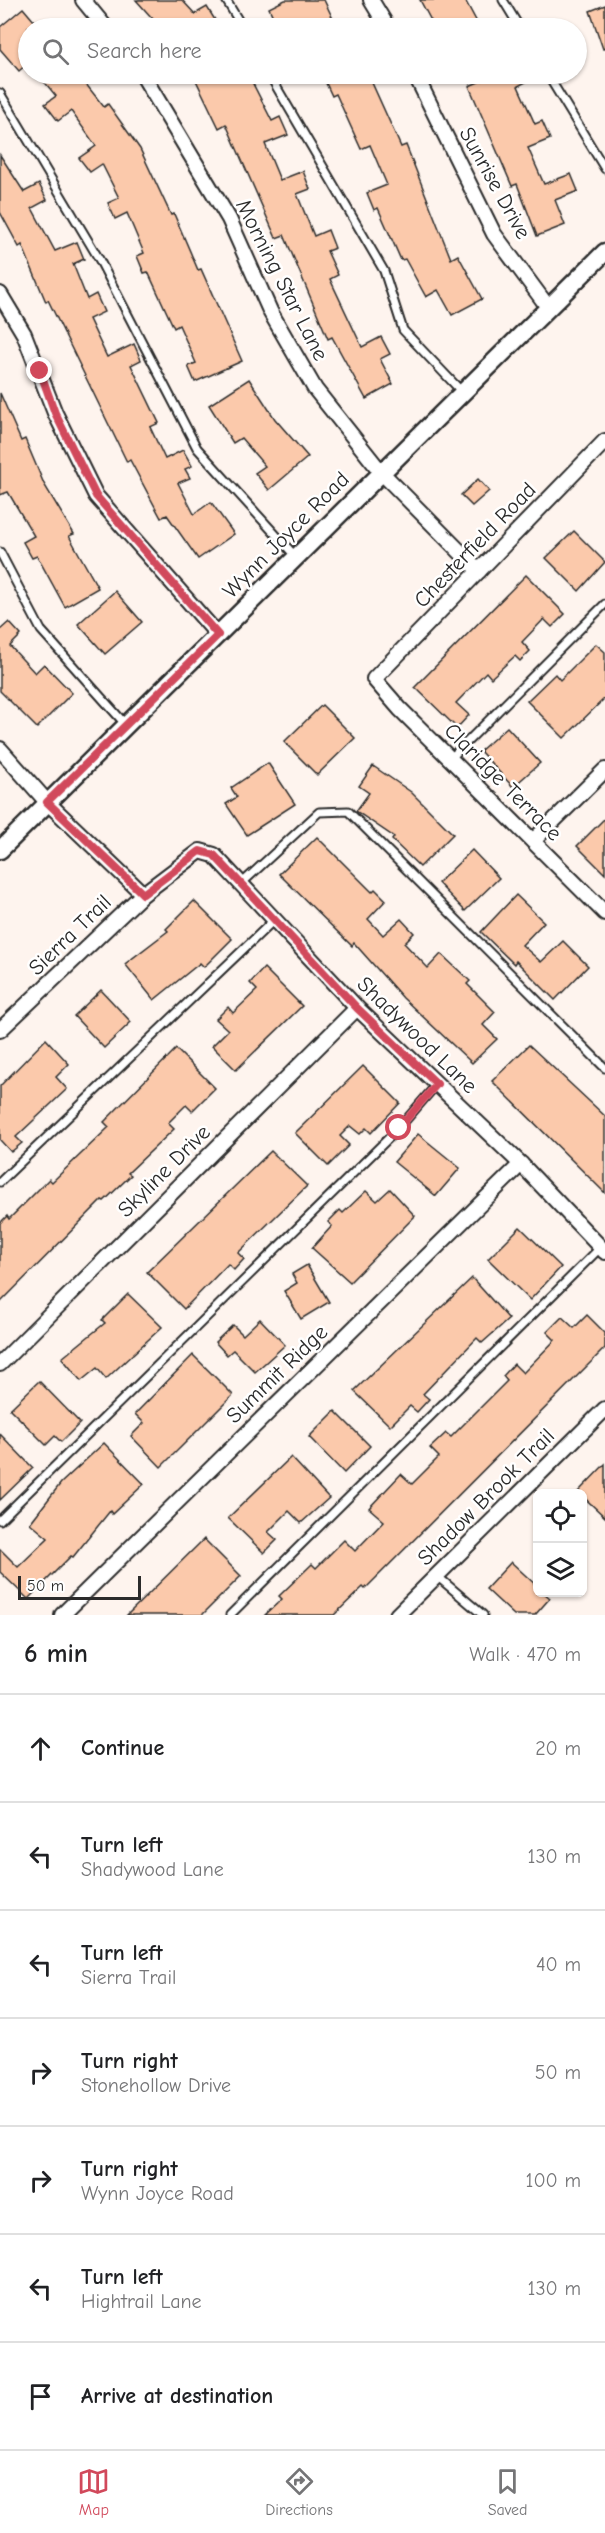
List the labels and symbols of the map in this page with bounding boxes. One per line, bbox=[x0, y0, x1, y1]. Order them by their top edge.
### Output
street label: Sunrise Drive bbox=[454, 122, 536, 244]
street label: Morning Star Lane bbox=[230, 195, 334, 365]
route end bbox=[26, 357, 52, 383]
street label: Wynn Joyce Road bbox=[217, 466, 355, 604]
street label: Chesterfield Road bbox=[409, 477, 541, 613]
street label: Claridge Terrace bbox=[439, 718, 567, 846]
street label: Sierra Trail bbox=[23, 889, 117, 981]
street label: Shadywood Lane bbox=[352, 971, 482, 1099]
route start bbox=[385, 1114, 411, 1140]
street label: Skyline Drive bbox=[112, 1119, 216, 1223]
street label: Summit Ridge bbox=[221, 1319, 333, 1429]
street label: Shadow Brook Trail bbox=[412, 1423, 560, 1571]
scale bar bbox=[18, 1573, 141, 1600]

